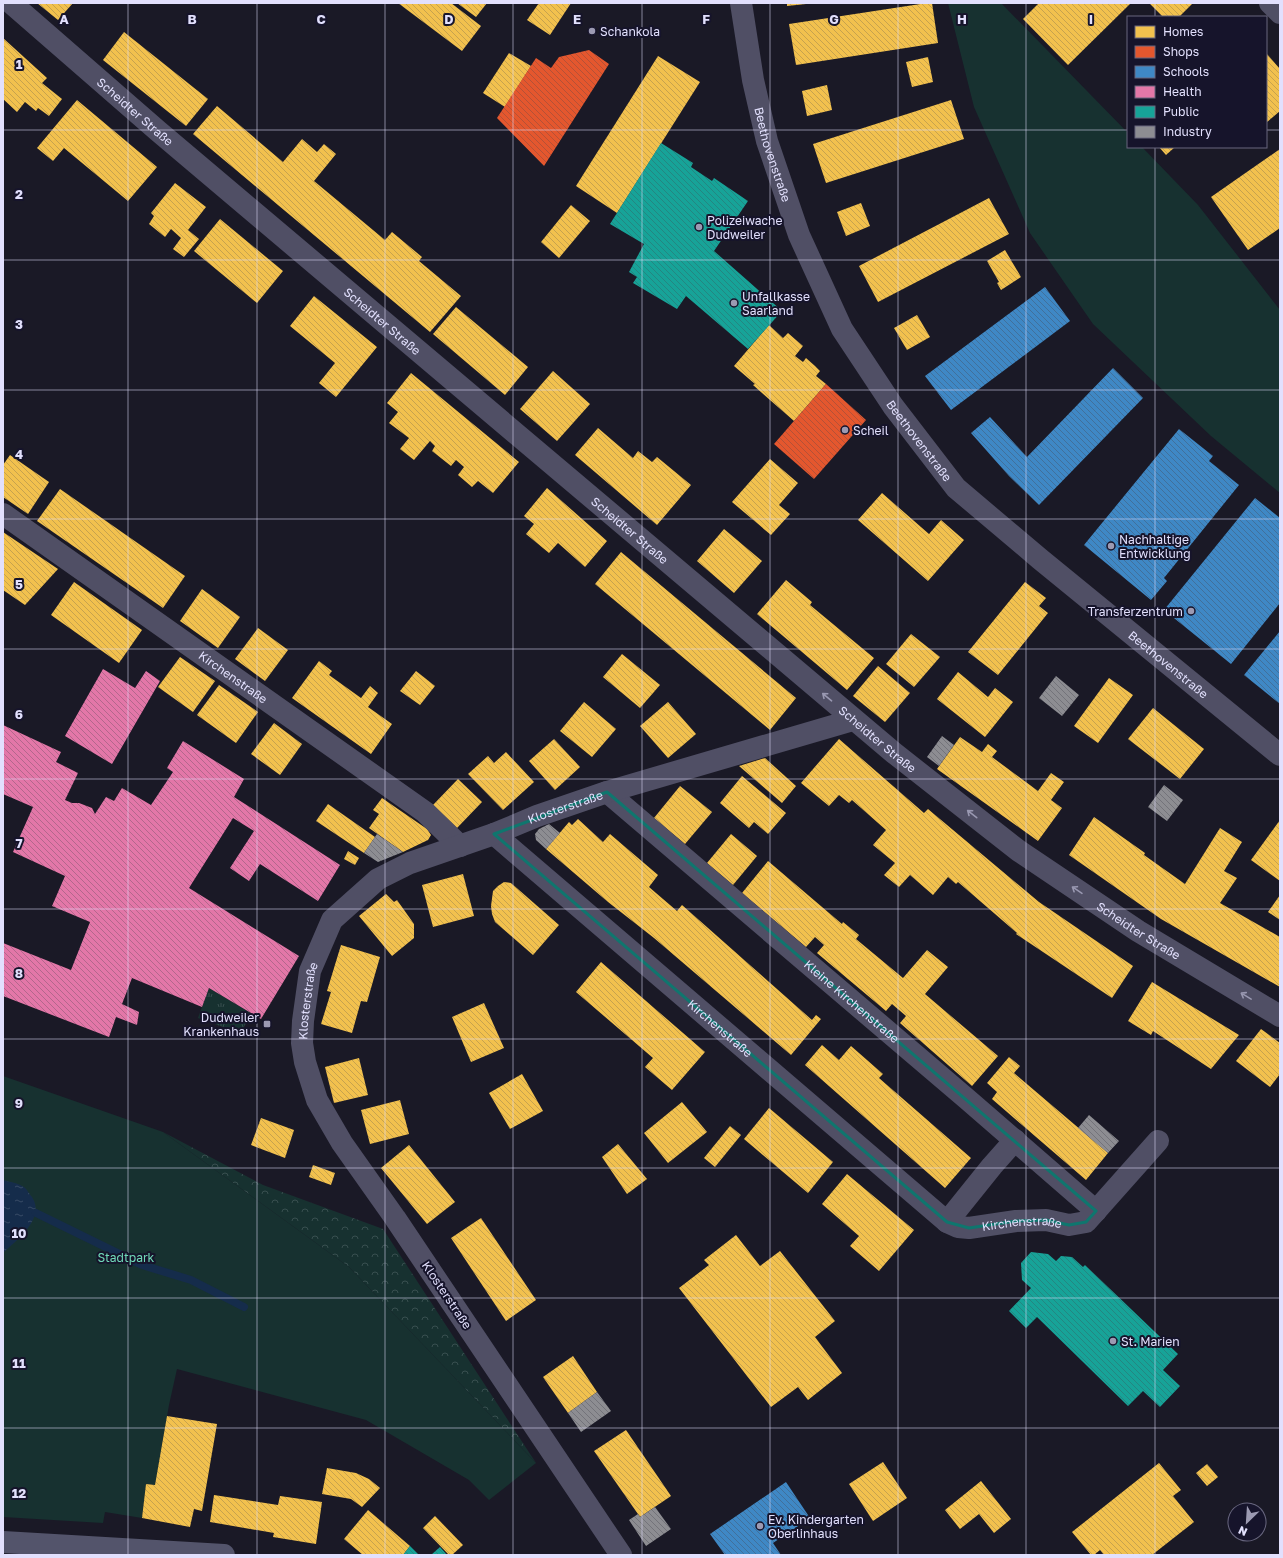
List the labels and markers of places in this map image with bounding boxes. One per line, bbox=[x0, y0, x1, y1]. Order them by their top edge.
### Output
place label: Schankola bbox=[600, 24, 660, 39]
marker: Schankola bbox=[587, 26, 597, 36]
place label: Polizeiwache Dudweiler bbox=[707, 213, 782, 242]
marker: Polizeiwache Dudweiler bbox=[694, 222, 704, 232]
place label: Unfallkasse Saarland bbox=[742, 289, 810, 318]
marker: Unfallkasse Saarland bbox=[729, 298, 739, 308]
place label: Scheil bbox=[853, 423, 889, 438]
marker: Scheil bbox=[840, 425, 850, 435]
place label: Nachhaltige Entwicklung bbox=[1119, 532, 1191, 561]
marker: Nachhaltige Entwicklung bbox=[1106, 541, 1116, 551]
place label: Transferzentrum bbox=[1088, 604, 1183, 619]
marker: Transferzentrum bbox=[1186, 606, 1196, 616]
place label: Dudweiler Krankenhaus bbox=[183, 1010, 259, 1039]
marker: Dudweiler Krankenhaus bbox=[262, 1019, 272, 1029]
place label: St. Marien bbox=[1121, 1334, 1180, 1349]
marker: St. Marien bbox=[1108, 1336, 1118, 1346]
place label: Ev. Kindergarten Oberlinhaus bbox=[768, 1512, 864, 1541]
marker: Ev. Kindergarten Oberlinhaus bbox=[755, 1521, 765, 1531]

